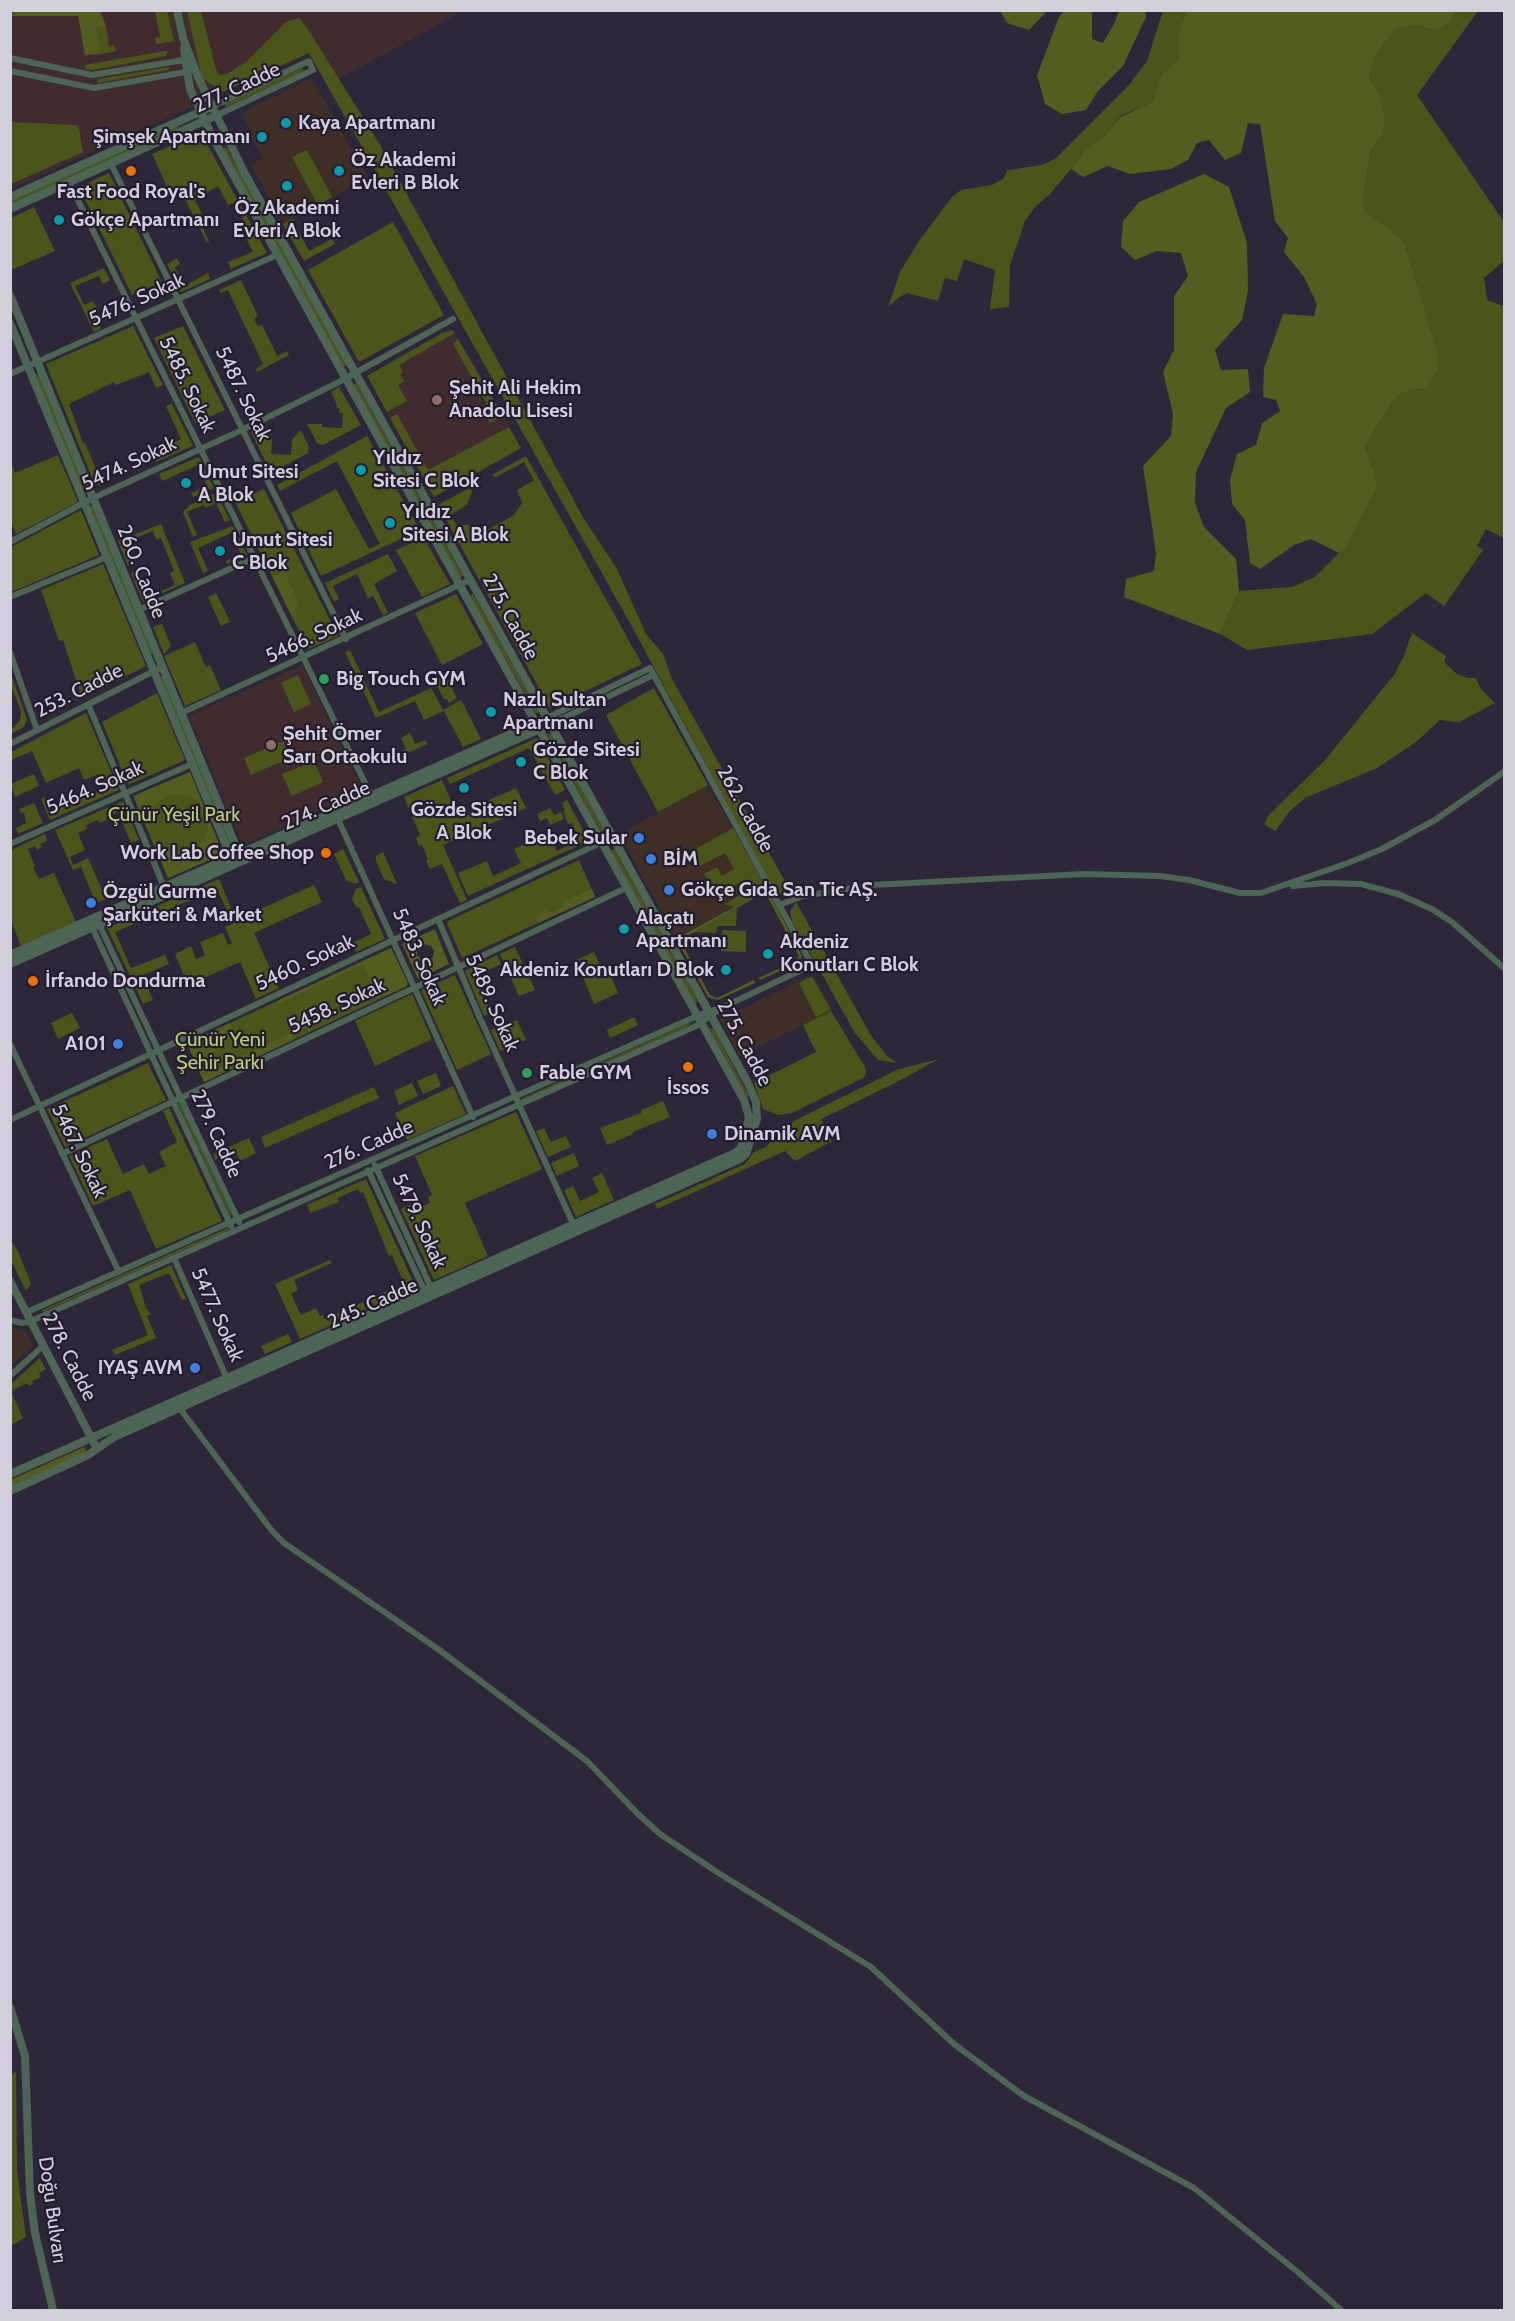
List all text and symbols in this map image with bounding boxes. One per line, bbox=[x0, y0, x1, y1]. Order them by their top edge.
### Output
street label: 277. Cadde bbox=[190, 58, 284, 118]
place label: Kaya Apartmanı bbox=[298, 111, 436, 135]
marker: Kaya Apartmanı bbox=[279, 116, 293, 130]
place label: Şimşek Apartmanı bbox=[93, 125, 250, 149]
marker: Şimşek Apartmanı bbox=[255, 130, 269, 144]
place label: Öz Akademi Evleri B Blok bbox=[351, 148, 459, 195]
marker: Fast Food Royal's bbox=[124, 164, 138, 178]
marker: Öz Akademi Evleri B Blok bbox=[332, 164, 346, 178]
marker: Öz Akademi Evleri A Blok bbox=[280, 179, 294, 193]
place label: Fast Food Royal's bbox=[57, 180, 205, 204]
place label: Öz Akademi Evleri A Blok bbox=[233, 196, 341, 243]
place label: Gökçe Apartmanı bbox=[71, 208, 219, 232]
marker: Gökçe Apartmanı bbox=[52, 213, 66, 227]
street label: 5476. Sokak bbox=[85, 268, 189, 332]
street label: 5485. Sokak bbox=[153, 333, 221, 437]
street label: 5487. Sokak bbox=[210, 343, 276, 445]
place label: Şehit Ali Hekim Anadolu Lisesi bbox=[449, 376, 581, 423]
marker: Şehit Ali Hekim Anadolu Lisesi bbox=[430, 393, 444, 407]
street label: 5474. Sokak bbox=[78, 432, 180, 496]
place label: Yıldız Sitesi C Blok bbox=[373, 446, 480, 493]
place label: Umut Sitesi A Blok bbox=[198, 460, 298, 507]
marker: Yıldız Sitesi C Blok bbox=[354, 463, 368, 477]
marker: Umut Sitesi A Blok bbox=[179, 476, 193, 490]
place label: Yıldız Sitesi A Blok bbox=[402, 500, 509, 547]
marker: Yıldız Sitesi A Blok bbox=[383, 516, 397, 530]
street label: 260. Cadde bbox=[111, 522, 171, 622]
place label: Umut Sitesi C Blok bbox=[232, 528, 332, 575]
marker: Umut Sitesi C Blok bbox=[213, 544, 227, 558]
street label: 275. Cadde bbox=[477, 570, 543, 664]
street label: 5466. Sokak bbox=[262, 603, 366, 669]
street label: 253. Cadde bbox=[31, 659, 127, 723]
place label: Big Touch GYM bbox=[336, 667, 466, 691]
marker: Big Touch GYM bbox=[317, 672, 331, 686]
place label: Nazlı Sultan Apartmanı bbox=[503, 688, 606, 735]
marker: Nazlı Sultan Apartmanı bbox=[484, 705, 498, 719]
place label: Şehit Ömer Sarı Ortaokulu bbox=[283, 722, 407, 769]
marker: Şehit Ömer Sarı Ortaokulu bbox=[264, 738, 278, 752]
place label: Gözde Sitesi C Blok bbox=[533, 738, 640, 785]
marker: Gözde Sitesi C Blok bbox=[514, 755, 528, 769]
street label: 5464. Sokak bbox=[43, 756, 147, 820]
street label: 262. Cadde bbox=[711, 761, 779, 857]
street label: 274. Cadde bbox=[278, 776, 374, 836]
marker: Gözde Sitesi A Blok bbox=[457, 781, 471, 795]
place label: Gözde Sitesi A Blok bbox=[411, 798, 517, 845]
park label: Çünür Yeşil Park bbox=[108, 803, 240, 827]
place label: Bebek Sular bbox=[524, 826, 627, 850]
marker: Bebek Sular bbox=[632, 831, 646, 845]
place label: Work Lab Coffee Shop bbox=[120, 841, 314, 865]
marker: Work Lab Coffee Shop bbox=[319, 846, 333, 860]
place label: BİM bbox=[663, 847, 698, 871]
marker: BİM bbox=[644, 852, 658, 866]
place label: Gökçe Gıda San Tic AŞ. bbox=[681, 878, 877, 902]
place label: Özgül Gurme Şarküteri & Market bbox=[103, 880, 262, 927]
marker: Gökçe Gıda San Tic AŞ. bbox=[662, 883, 676, 897]
marker: Özgül Gurme Şarküteri & Market bbox=[84, 896, 98, 910]
street label: 5483. Sokak bbox=[387, 905, 451, 1009]
place label: Alaçatı Apartmanı bbox=[636, 906, 727, 953]
marker: Alaçatı Apartmanı bbox=[617, 922, 631, 936]
street label: 5460. Sokak bbox=[252, 930, 358, 996]
place label: Akdeniz Konutları C Blok bbox=[780, 930, 919, 977]
marker: Akdeniz Konutları C Blok bbox=[761, 947, 775, 961]
street label: 5489. Sokak bbox=[460, 951, 524, 1055]
place label: Akdeniz Konutları D Blok bbox=[500, 958, 714, 982]
marker: Akdeniz Konutları D Blok bbox=[719, 963, 733, 977]
place label: İrfando Dondurma bbox=[45, 969, 205, 993]
street label: 5458. Sokak bbox=[285, 973, 389, 1039]
marker: İrfando Dondurma bbox=[26, 974, 40, 988]
street label: 275. Cadde bbox=[711, 996, 777, 1090]
park label: Çünür Yeni Şehir Parkı bbox=[175, 1028, 265, 1075]
place label: A101 bbox=[65, 1032, 106, 1056]
marker: A101 bbox=[111, 1037, 125, 1051]
marker: İssos bbox=[681, 1060, 695, 1074]
place label: Fable GYM bbox=[539, 1061, 632, 1085]
marker: Fable GYM bbox=[520, 1066, 534, 1080]
place label: İssos bbox=[667, 1076, 709, 1100]
street label: 279. Cadde bbox=[185, 1086, 247, 1182]
street label: 5467. Sokak bbox=[46, 1100, 112, 1202]
street label: 276. Cadde bbox=[321, 1115, 417, 1175]
place label: Dinamik AVM bbox=[724, 1122, 841, 1146]
marker: Dinamik AVM bbox=[705, 1127, 719, 1141]
street label: 5479. Sokak bbox=[387, 1170, 451, 1272]
street label: 5477. Sokak bbox=[186, 1264, 248, 1366]
street label: 245. Cadde bbox=[324, 1274, 422, 1334]
street label: 278. Cadde bbox=[37, 1309, 101, 1405]
place label: IYAŞ AVM bbox=[98, 1356, 183, 1380]
marker: IYAŞ AVM bbox=[188, 1361, 202, 1375]
street label: Doğu Bulvarı bbox=[33, 2155, 71, 2265]

